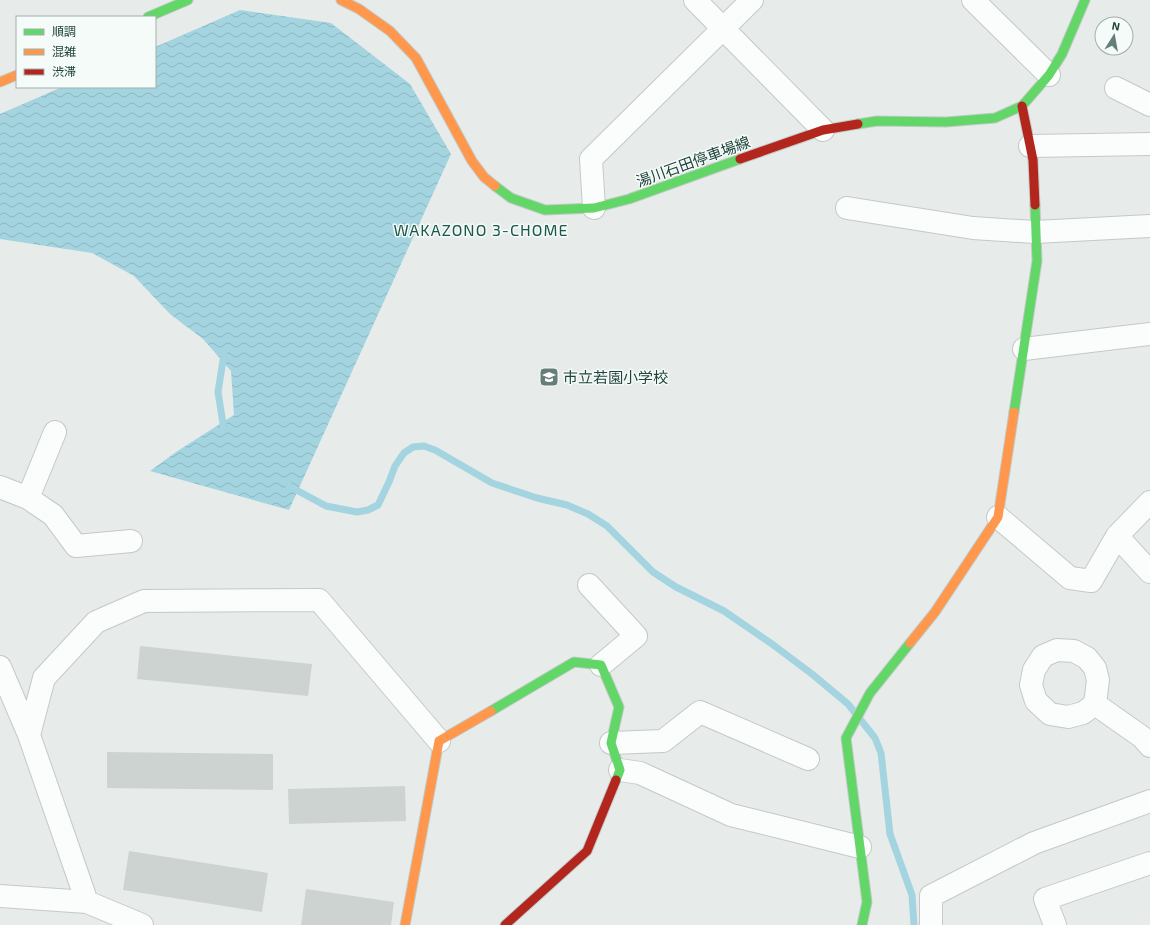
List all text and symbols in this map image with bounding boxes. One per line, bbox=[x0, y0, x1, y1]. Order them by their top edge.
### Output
legend bbox=[16, 16, 156, 88]
north arrow bbox=[1094, 16, 1134, 56]
text: N bbox=[1111, 19, 1121, 33]
text: 順調 bbox=[52, 24, 76, 38]
text: 混雑 bbox=[52, 44, 76, 58]
text: 渋滞 bbox=[52, 64, 76, 78]
street label: 湯川石田停車場線 bbox=[634, 132, 752, 190]
district label: WAKAZONO 3-CHOME bbox=[394, 220, 568, 239]
school or university icon: 市立若園小学校 bbox=[538, 366, 560, 388]
place label: 市立若園小学校 bbox=[563, 368, 668, 386]

